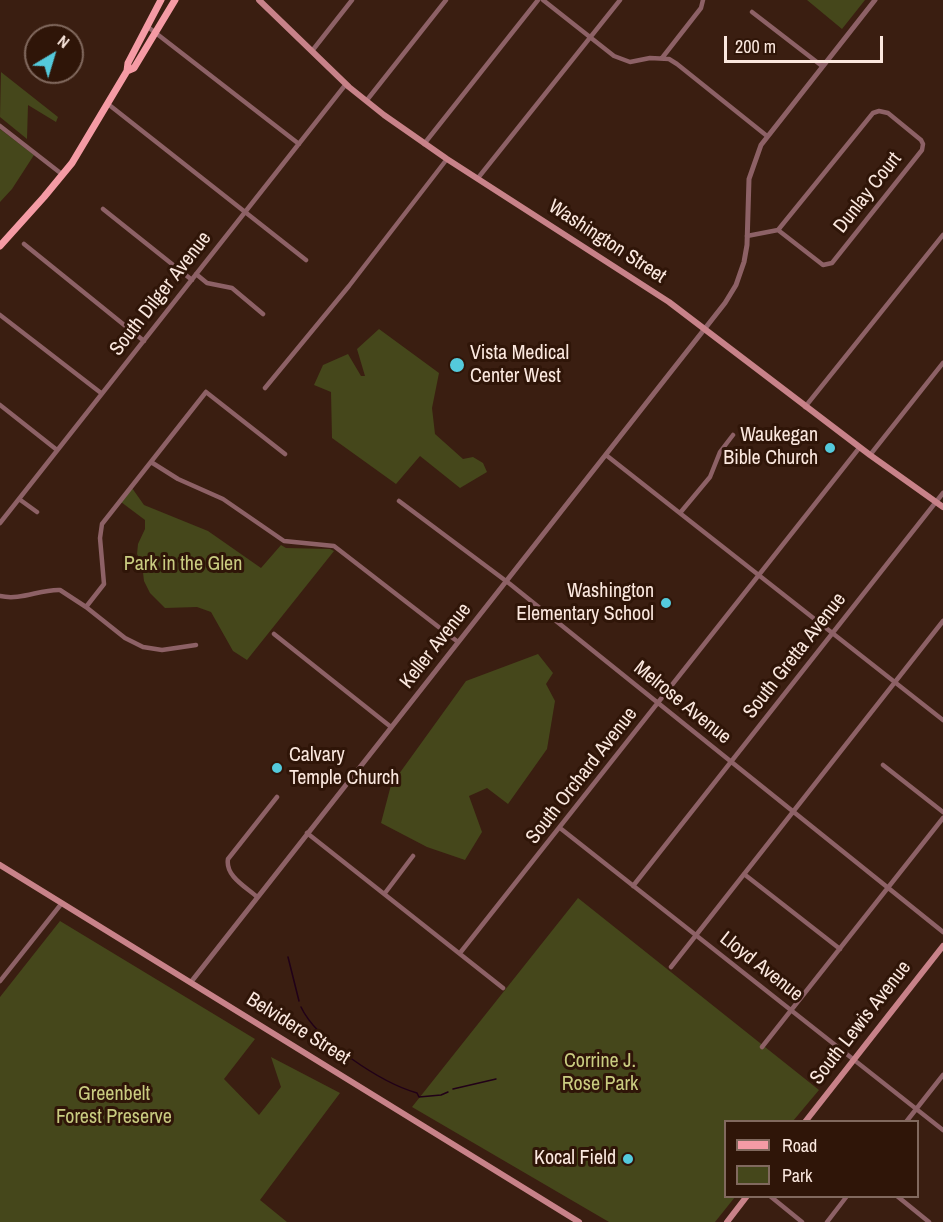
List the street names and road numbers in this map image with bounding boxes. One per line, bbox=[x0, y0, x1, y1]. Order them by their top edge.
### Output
street label: Dunlay Court bbox=[829, 148, 907, 238]
street label: Washington Street bbox=[544, 195, 670, 289]
street label: South Dilger Avenue bbox=[105, 227, 217, 361]
street label: South Gretta Avenue bbox=[738, 588, 852, 724]
street label: Keller Avenue bbox=[395, 598, 477, 694]
street label: Melrose Avenue bbox=[629, 656, 735, 750]
street label: South Orchard Avenue bbox=[521, 703, 643, 849]
street label: Lloyd Avenue bbox=[715, 927, 807, 1007]
street label: South Lewis Avenue bbox=[805, 956, 917, 1090]
street label: Belvidere Street bbox=[242, 988, 354, 1070]

